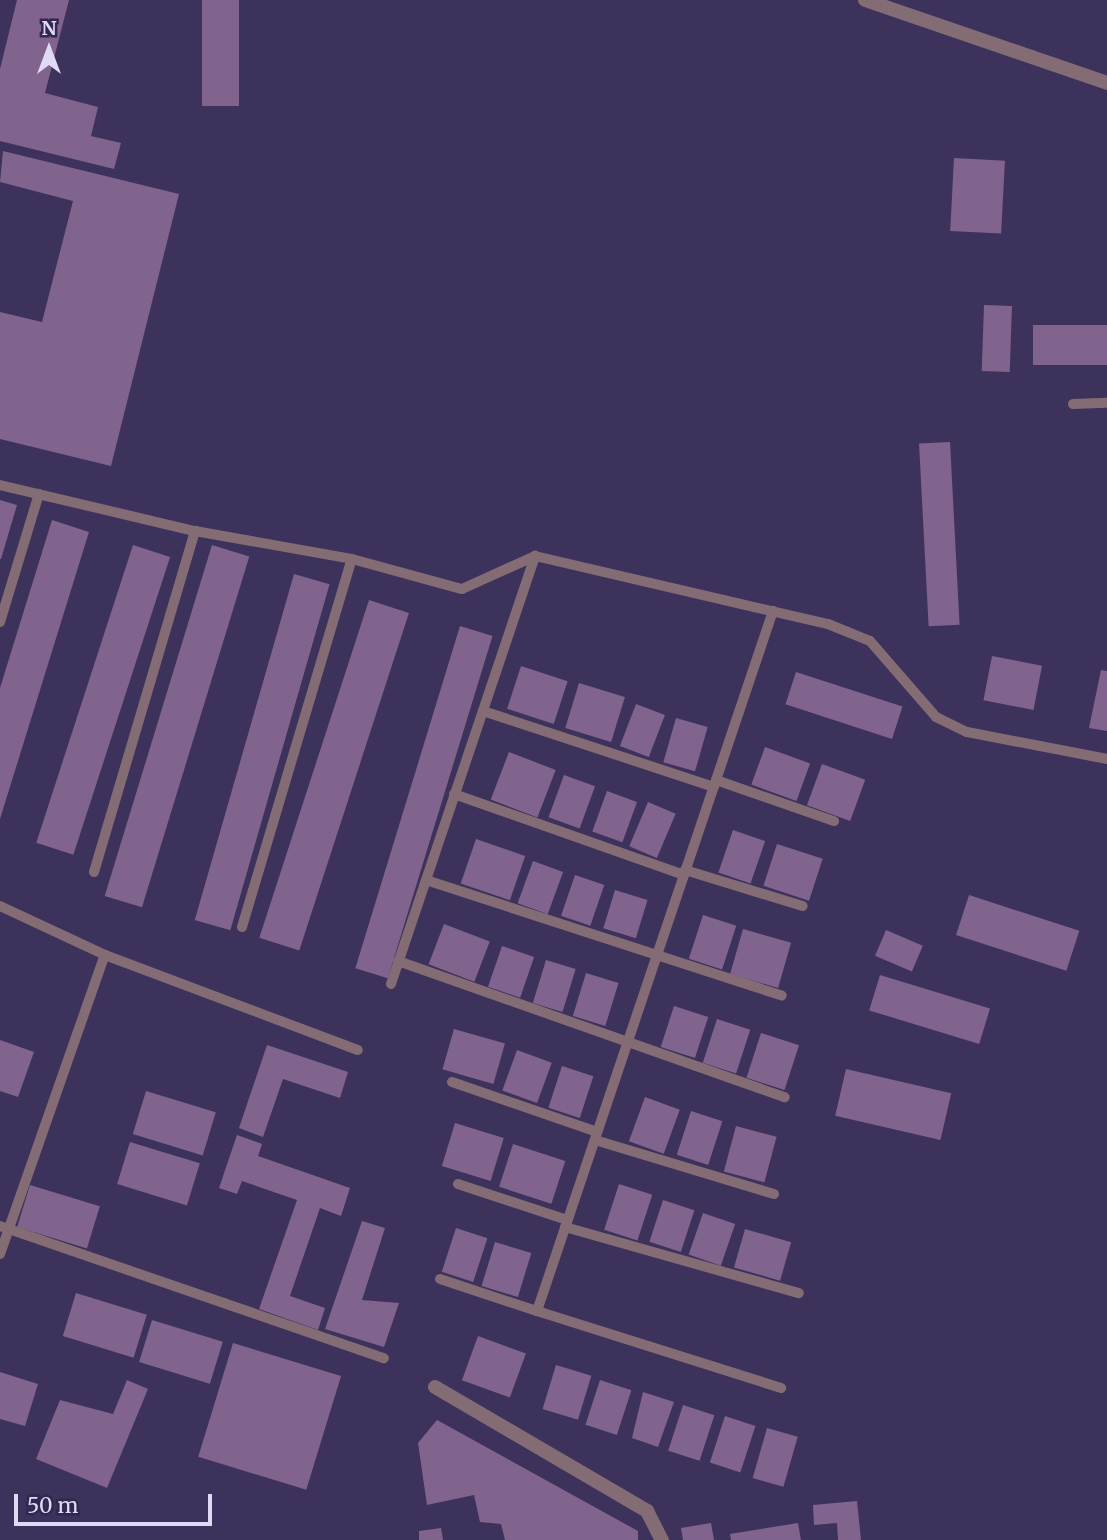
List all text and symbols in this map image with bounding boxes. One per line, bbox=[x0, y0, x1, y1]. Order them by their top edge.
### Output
north arrow bbox=[14, 14, 84, 84]
text: N bbox=[41, 16, 57, 40]
scale bar bbox=[18, 1480, 215, 1524]
text: 50 m bbox=[27, 1492, 78, 1519]

